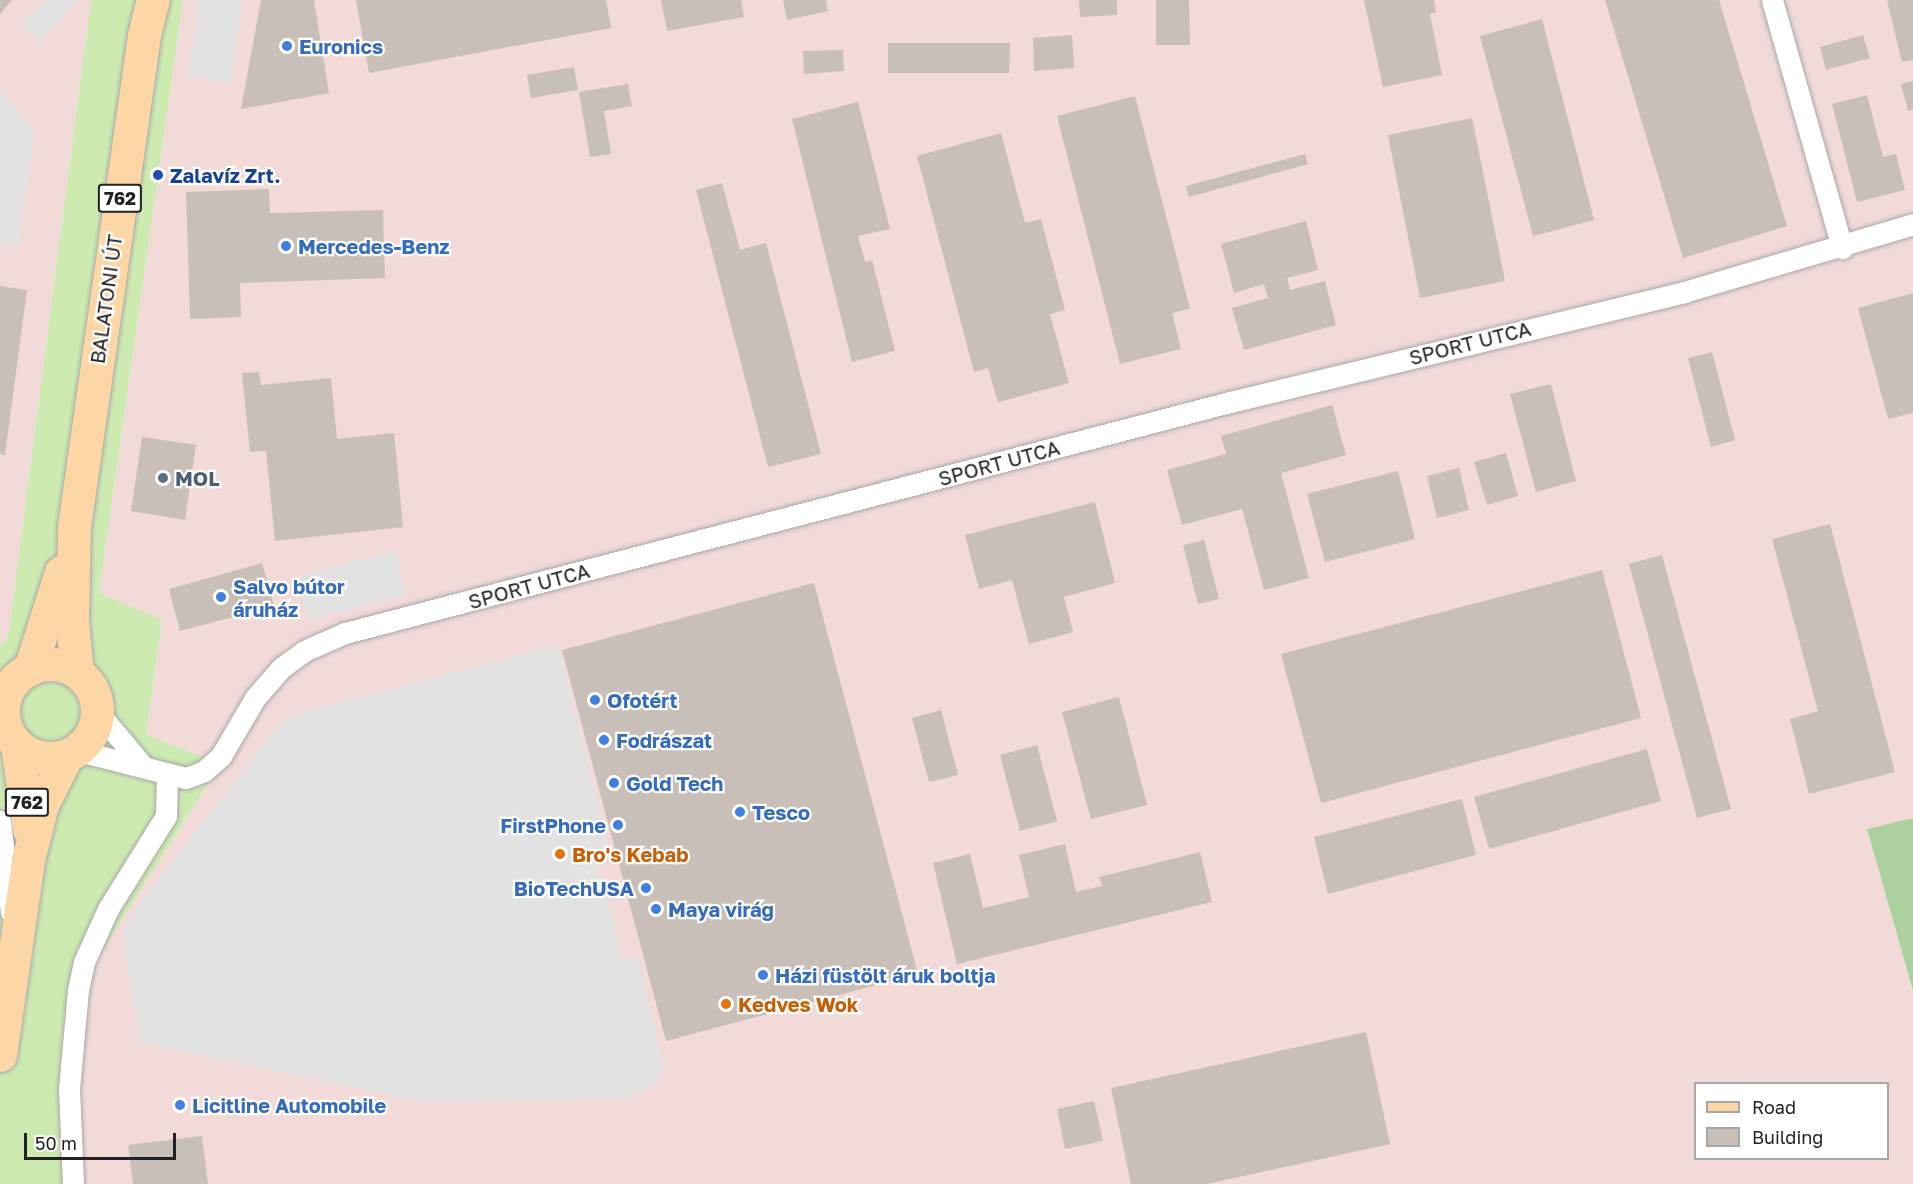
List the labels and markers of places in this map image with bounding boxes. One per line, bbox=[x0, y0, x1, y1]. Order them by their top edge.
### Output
place label: Euronics bbox=[299, 34, 383, 58]
marker: Euronics bbox=[280, 39, 294, 53]
place label: Zalavíz Zrt. bbox=[170, 163, 281, 187]
marker: Zalavíz Zrt. bbox=[151, 168, 165, 182]
place label: Mercedes-Benz bbox=[298, 234, 449, 258]
marker: Mercedes-Benz bbox=[279, 239, 293, 253]
place label: MOL bbox=[175, 466, 220, 490]
marker: MOL bbox=[156, 471, 170, 485]
place label: Salvo bútor áruház bbox=[233, 574, 345, 621]
marker: Salvo bútor áruház bbox=[214, 590, 228, 604]
place label: Ofotért bbox=[607, 688, 677, 712]
marker: Ofotért bbox=[588, 693, 602, 707]
place label: Fodrászat bbox=[616, 728, 712, 752]
marker: Fodrászat bbox=[597, 733, 611, 747]
place label: Gold Tech bbox=[626, 771, 723, 795]
marker: Gold Tech bbox=[607, 776, 621, 790]
place label: Tesco bbox=[752, 800, 810, 824]
marker: Tesco bbox=[733, 805, 747, 819]
place label: FirstPhone bbox=[500, 813, 606, 837]
marker: FirstPhone bbox=[611, 818, 625, 832]
place label: Bro's Kebab bbox=[572, 842, 689, 866]
marker: Bro's Kebab bbox=[553, 847, 567, 861]
place label: BioTechUSA bbox=[514, 876, 634, 900]
marker: BioTechUSA bbox=[639, 881, 653, 895]
place label: Maya virág bbox=[668, 897, 774, 921]
marker: Maya virág bbox=[649, 902, 663, 916]
place label: Házi füstölt áruk boltja bbox=[775, 963, 996, 987]
marker: Házi füstölt áruk boltja bbox=[756, 968, 770, 982]
place label: Kedves Wok bbox=[738, 992, 858, 1016]
marker: Kedves Wok bbox=[719, 997, 733, 1011]
place label: Licitline Automobile bbox=[192, 1093, 386, 1117]
marker: Licitline Automobile bbox=[173, 1098, 187, 1112]

